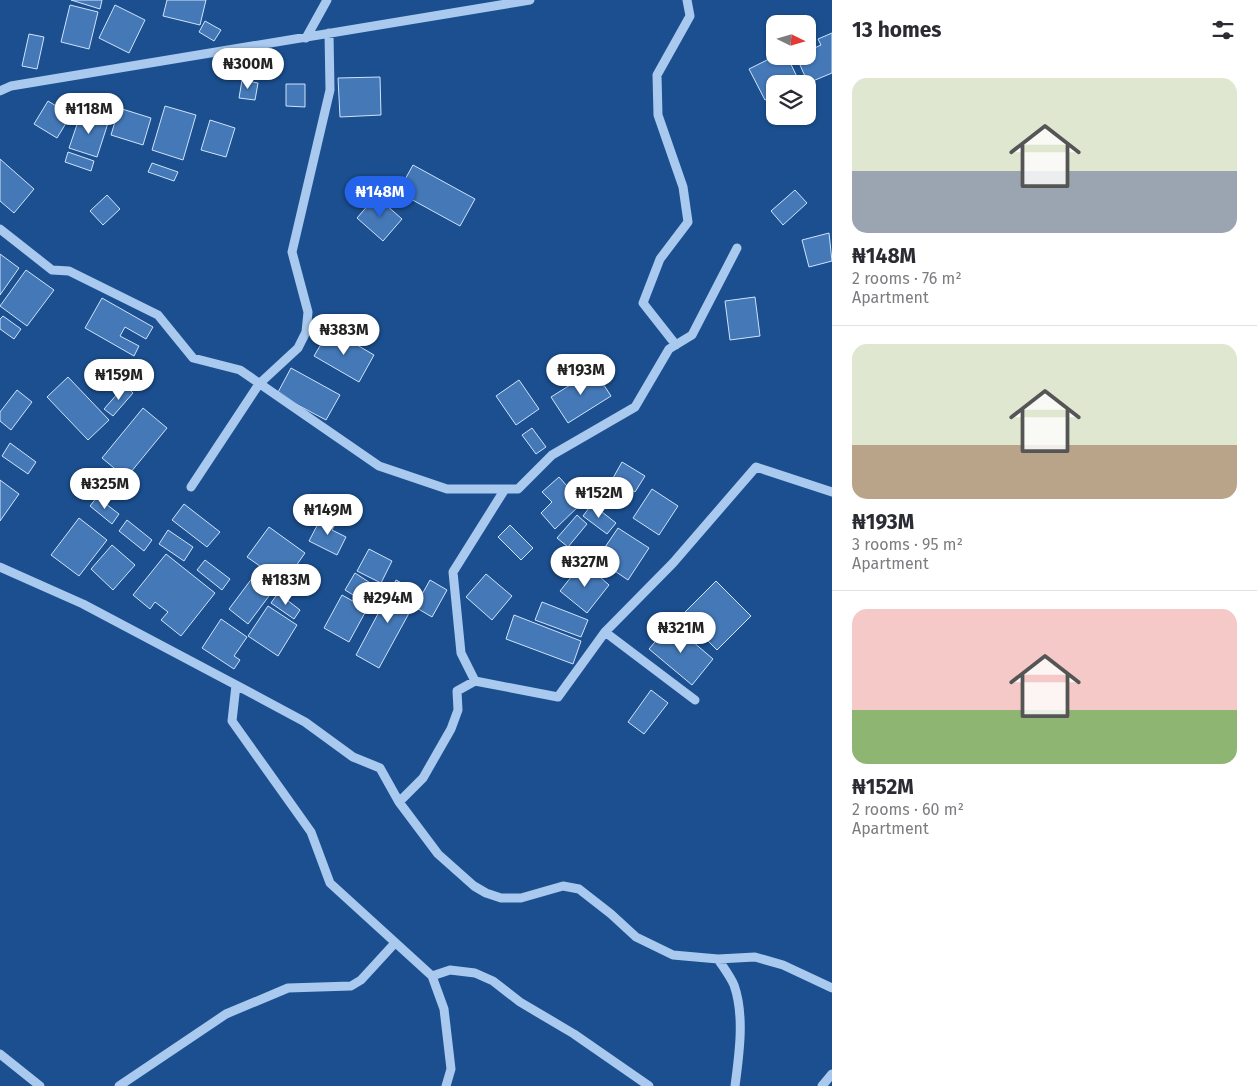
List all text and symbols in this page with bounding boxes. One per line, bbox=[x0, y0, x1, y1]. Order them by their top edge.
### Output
north arrow bbox=[766, 15, 816, 65]
map controls bbox=[766, 15, 816, 125]
icon: filters bbox=[1209, 16, 1237, 44]
text: 13 homes bbox=[852, 17, 942, 43]
pin: ₦300M bbox=[213, 48, 283, 90]
text: ₦300M bbox=[223, 54, 273, 73]
button: layers bbox=[766, 75, 816, 125]
pin: ₦118M bbox=[54, 92, 124, 135]
text: ₦118M bbox=[66, 99, 112, 118]
icon: home bbox=[1000, 111, 1090, 201]
pin: ₦148M bbox=[345, 176, 415, 218]
text: ₦148M bbox=[356, 182, 404, 201]
text: ₦148M bbox=[852, 243, 916, 269]
text: 2 rooms · 76 m² bbox=[852, 269, 962, 288]
text: Apartment bbox=[852, 288, 929, 307]
pin: ₦383M bbox=[309, 314, 379, 356]
text: ₦383M bbox=[319, 320, 369, 339]
pin: ₦193M bbox=[546, 354, 616, 396]
pin: ₦159M bbox=[84, 358, 154, 401]
text: ₦193M bbox=[557, 360, 605, 379]
text: ₦159M bbox=[95, 365, 143, 384]
icon: home bbox=[1000, 376, 1090, 466]
pin: ₦325M bbox=[70, 468, 140, 510]
text: ₦325M bbox=[81, 474, 129, 493]
pin: ₦152M bbox=[564, 476, 634, 519]
text: ₦152M bbox=[575, 483, 623, 502]
pin: ₦149M bbox=[293, 494, 363, 536]
text: ₦149M bbox=[304, 500, 352, 519]
text: ₦193M bbox=[852, 509, 914, 535]
text: 3 rooms · 95 m² bbox=[852, 535, 963, 554]
pin: ₦327M bbox=[550, 546, 620, 588]
text: ₦327M bbox=[562, 552, 608, 571]
text: Apartment bbox=[852, 554, 929, 573]
pin: ₦183M bbox=[251, 564, 321, 606]
text: ₦183M bbox=[262, 570, 310, 589]
pin: ₦294M bbox=[353, 582, 423, 624]
text: ₦294M bbox=[363, 588, 413, 607]
pin: ₦321M bbox=[646, 612, 716, 654]
text: ₦321M bbox=[658, 618, 704, 637]
icon: home bbox=[1000, 641, 1090, 731]
text: ₦152M bbox=[852, 774, 914, 800]
text: 2 rooms · 60 m² bbox=[852, 800, 964, 819]
text: Apartment bbox=[852, 819, 929, 838]

